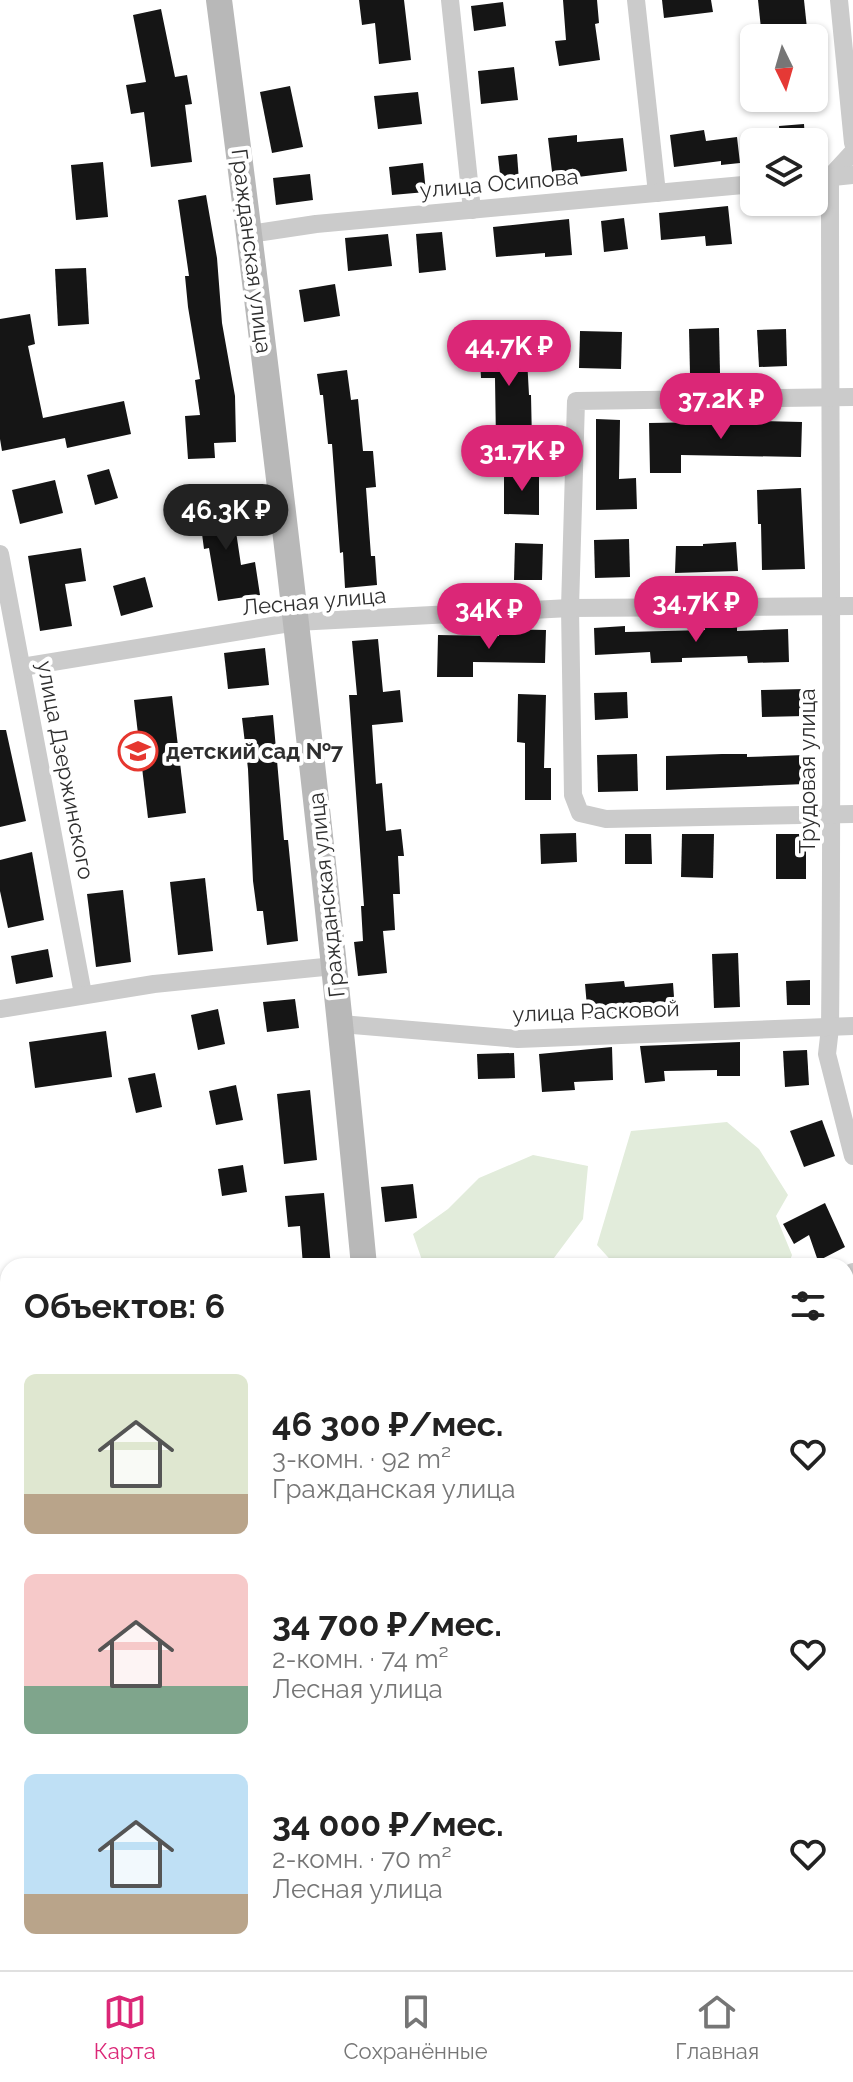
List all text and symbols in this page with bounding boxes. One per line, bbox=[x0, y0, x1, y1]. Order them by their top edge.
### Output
north arrow bbox=[740, 24, 828, 112]
map controls bbox=[740, 24, 828, 216]
button: layers bbox=[740, 128, 828, 216]
street label: Гражданская улица bbox=[227, 147, 277, 355]
street label: улица Осипова bbox=[419, 163, 579, 203]
pin: 44.7K ₽ bbox=[435, 320, 583, 388]
text: 44.7K ₽ bbox=[465, 331, 553, 361]
pin: 37.2K ₽ bbox=[647, 373, 795, 441]
text: 37.2K ₽ bbox=[678, 384, 764, 414]
pin: 31.7K ₽ bbox=[448, 425, 596, 493]
text: 31.7K ₽ bbox=[479, 436, 565, 466]
pin: 46.3K ₽ bbox=[152, 484, 300, 552]
text: 46.3K ₽ bbox=[181, 495, 271, 525]
pin: 34.7K ₽ bbox=[622, 576, 770, 644]
street label: Лесная улица bbox=[241, 582, 387, 620]
pin: 34K ₽ bbox=[433, 583, 545, 651]
text: 34.7K ₽ bbox=[652, 587, 740, 617]
text: 34K ₽ bbox=[455, 594, 523, 624]
street label: улица Дзержинского bbox=[32, 658, 100, 882]
street label: Трудовая улица bbox=[794, 689, 820, 853]
school or university icon: детский сад №7 bbox=[117, 730, 159, 772]
place label: детский сад №7 bbox=[166, 738, 344, 764]
street label: Гражданская улица bbox=[302, 791, 350, 999]
street label: улица Расковой bbox=[512, 995, 680, 1027]
icon: filters bbox=[786, 1284, 830, 1328]
text: Объектов: 6 bbox=[24, 1286, 225, 1326]
text: 46 300 ₽/мес. bbox=[272, 1404, 504, 1444]
icon: home bbox=[88, 1406, 184, 1502]
icon: heart bbox=[786, 1432, 830, 1476]
text: 3-комн. · 92 m² bbox=[272, 1444, 451, 1474]
text: Гражданская улица bbox=[272, 1474, 515, 1504]
text: 34 700 ₽/мес. bbox=[272, 1604, 502, 1644]
icon: home bbox=[88, 1606, 184, 1702]
icon: heart bbox=[786, 1632, 830, 1676]
text: 2-комн. · 74 m² bbox=[272, 1644, 449, 1674]
text: Лесная улица bbox=[272, 1674, 443, 1704]
text: 34 000 ₽/мес. bbox=[272, 1804, 504, 1844]
icon: home bbox=[88, 1806, 184, 1902]
icon: heart bbox=[786, 1832, 830, 1876]
text: 2-комн. · 70 m² bbox=[272, 1844, 452, 1874]
text: Лесная улица bbox=[272, 1874, 443, 1904]
tab: Карта bbox=[94, 1990, 156, 2064]
tab: Сохранённые bbox=[344, 1990, 488, 2064]
tab: Главная bbox=[675, 1990, 759, 2064]

